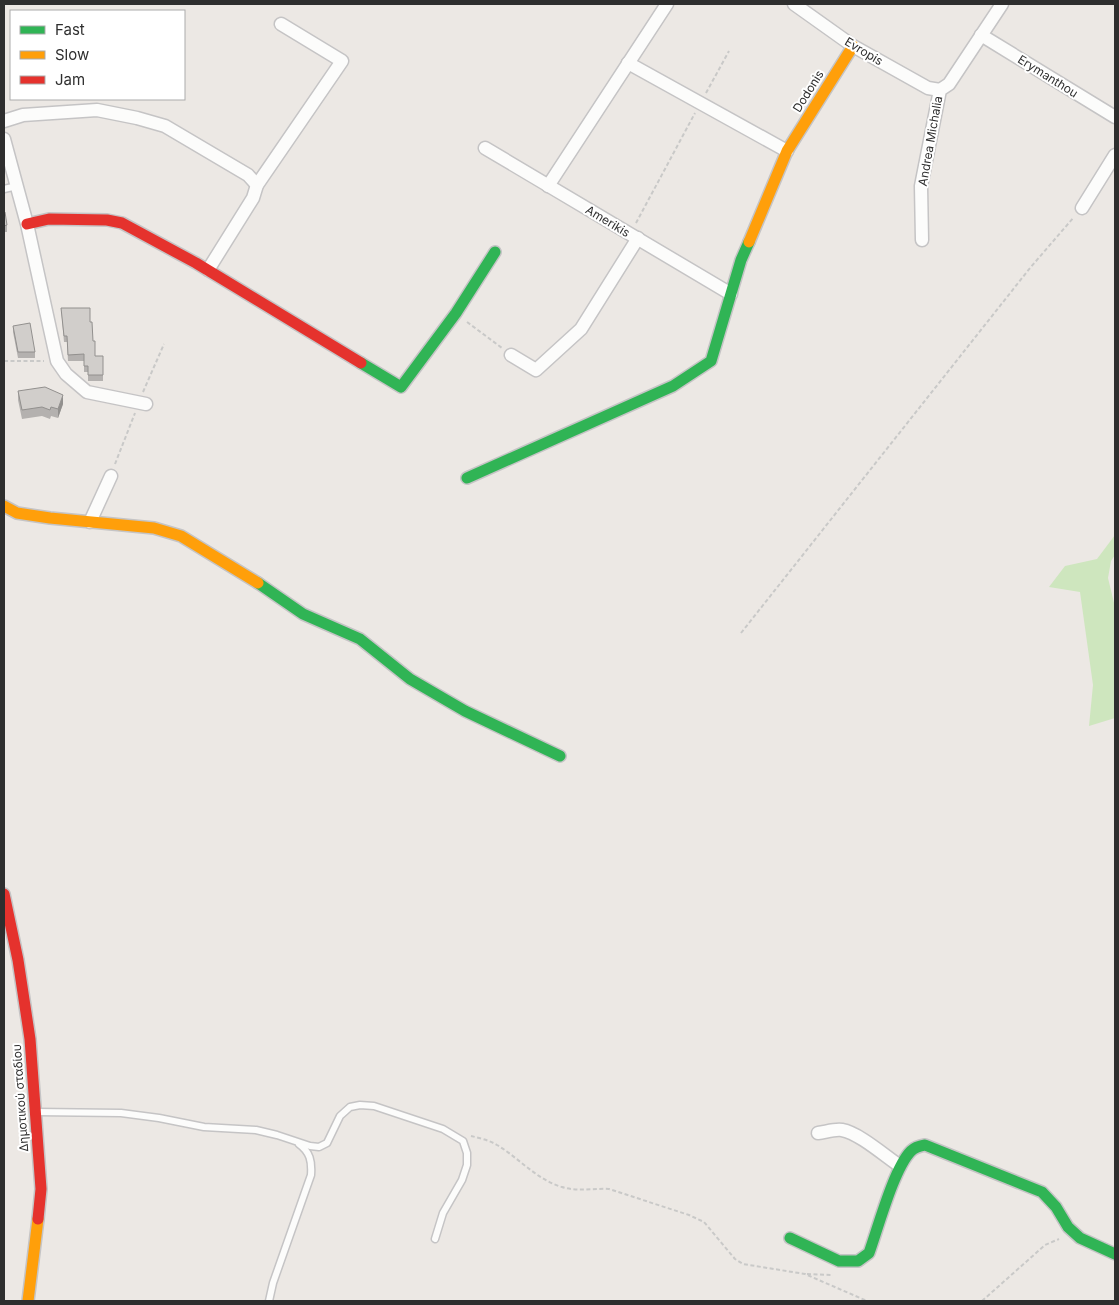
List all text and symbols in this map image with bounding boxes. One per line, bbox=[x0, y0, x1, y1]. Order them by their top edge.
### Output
legend bbox=[10, 10, 185, 100]
text: Fast bbox=[55, 20, 85, 39]
street label: Evropis bbox=[842, 34, 886, 68]
text: Slow bbox=[55, 45, 89, 64]
street label: Erymanthou bbox=[1015, 52, 1081, 100]
street label: Dodonis bbox=[789, 67, 827, 115]
text: Jam bbox=[55, 70, 85, 89]
street label: Andrea Michalia bbox=[915, 95, 945, 187]
street label: Amerikis bbox=[583, 202, 633, 240]
street label: Δημοτικού σταδίου bbox=[9, 1044, 31, 1152]

